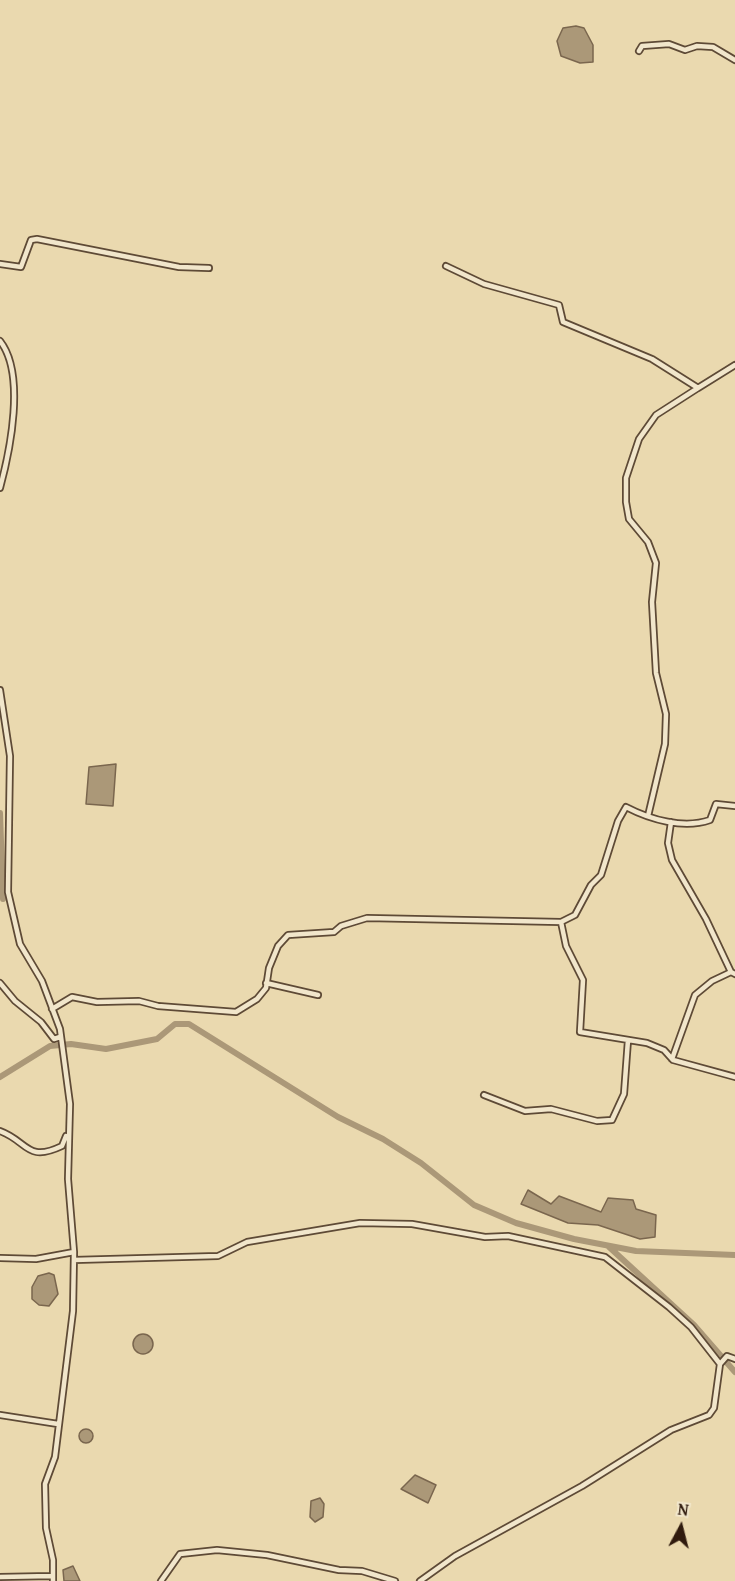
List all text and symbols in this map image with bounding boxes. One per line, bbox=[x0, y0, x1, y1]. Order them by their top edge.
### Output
north arrow bbox=[651, 1497, 711, 1557]
text: N bbox=[676, 1497, 690, 1522]

